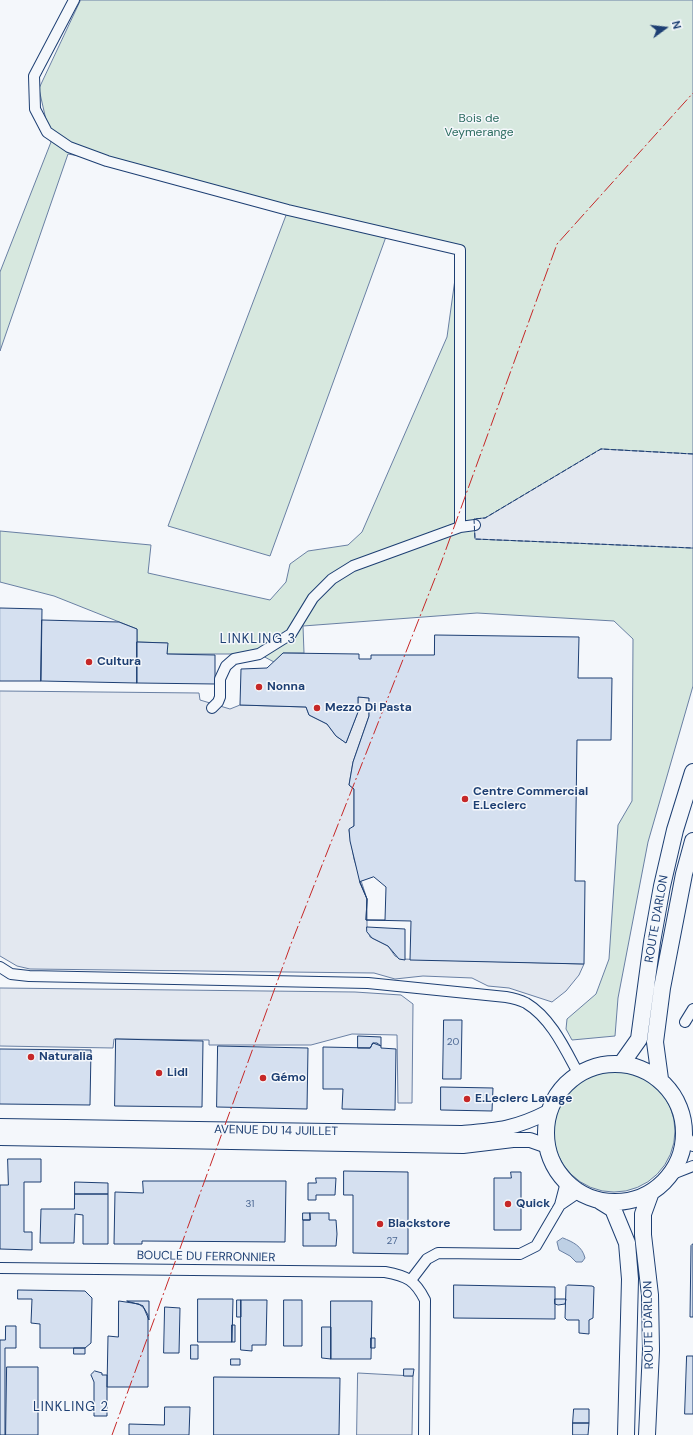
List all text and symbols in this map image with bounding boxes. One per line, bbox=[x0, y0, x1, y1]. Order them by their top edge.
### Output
north arrow bbox=[645, 8, 685, 48]
text: N bbox=[669, 19, 684, 31]
park label: Bois de Veymerange bbox=[444, 112, 514, 140]
district label: LINKLING 3 bbox=[220, 632, 296, 648]
place label: Cultura bbox=[97, 655, 141, 669]
marker: Cultura bbox=[84, 657, 94, 667]
place label: Nonna bbox=[267, 680, 305, 694]
marker: Nonna bbox=[254, 682, 264, 692]
place label: Mezzo Di Pasta bbox=[325, 701, 412, 715]
marker: Mezzo Di Pasta bbox=[312, 703, 322, 713]
place label: Centre Commercial E.Leclerc bbox=[473, 785, 588, 813]
marker: Centre Commercial E.Leclerc bbox=[460, 794, 470, 804]
street label: ROUTE D'ARLON bbox=[642, 874, 672, 964]
house number: 20 bbox=[447, 1036, 459, 1048]
place label: Naturalia bbox=[39, 1050, 93, 1064]
marker: Naturalia bbox=[26, 1052, 36, 1062]
place label: Lidl bbox=[167, 1066, 188, 1080]
marker: Lidl bbox=[154, 1068, 164, 1078]
place label: Gémo bbox=[271, 1071, 306, 1085]
marker: Gémo bbox=[258, 1073, 268, 1083]
place label: E.Leclerc Lavage bbox=[475, 1092, 572, 1106]
marker: E.Leclerc Lavage bbox=[462, 1094, 472, 1104]
street label: AVENUE DU 14 JUILLET bbox=[214, 1123, 338, 1139]
place label: Quick bbox=[516, 1197, 550, 1211]
house number: 31 bbox=[246, 1198, 254, 1210]
marker: Quick bbox=[503, 1199, 513, 1209]
place label: Blackstore bbox=[388, 1217, 450, 1231]
marker: Blackstore bbox=[375, 1219, 385, 1229]
house number: 27 bbox=[387, 1235, 397, 1247]
street label: BOUCLE DU FERRONNIER bbox=[137, 1249, 275, 1265]
street label: ROUTE D'ARLON bbox=[641, 1281, 657, 1369]
district label: LINKLING 2 bbox=[33, 1400, 109, 1416]

